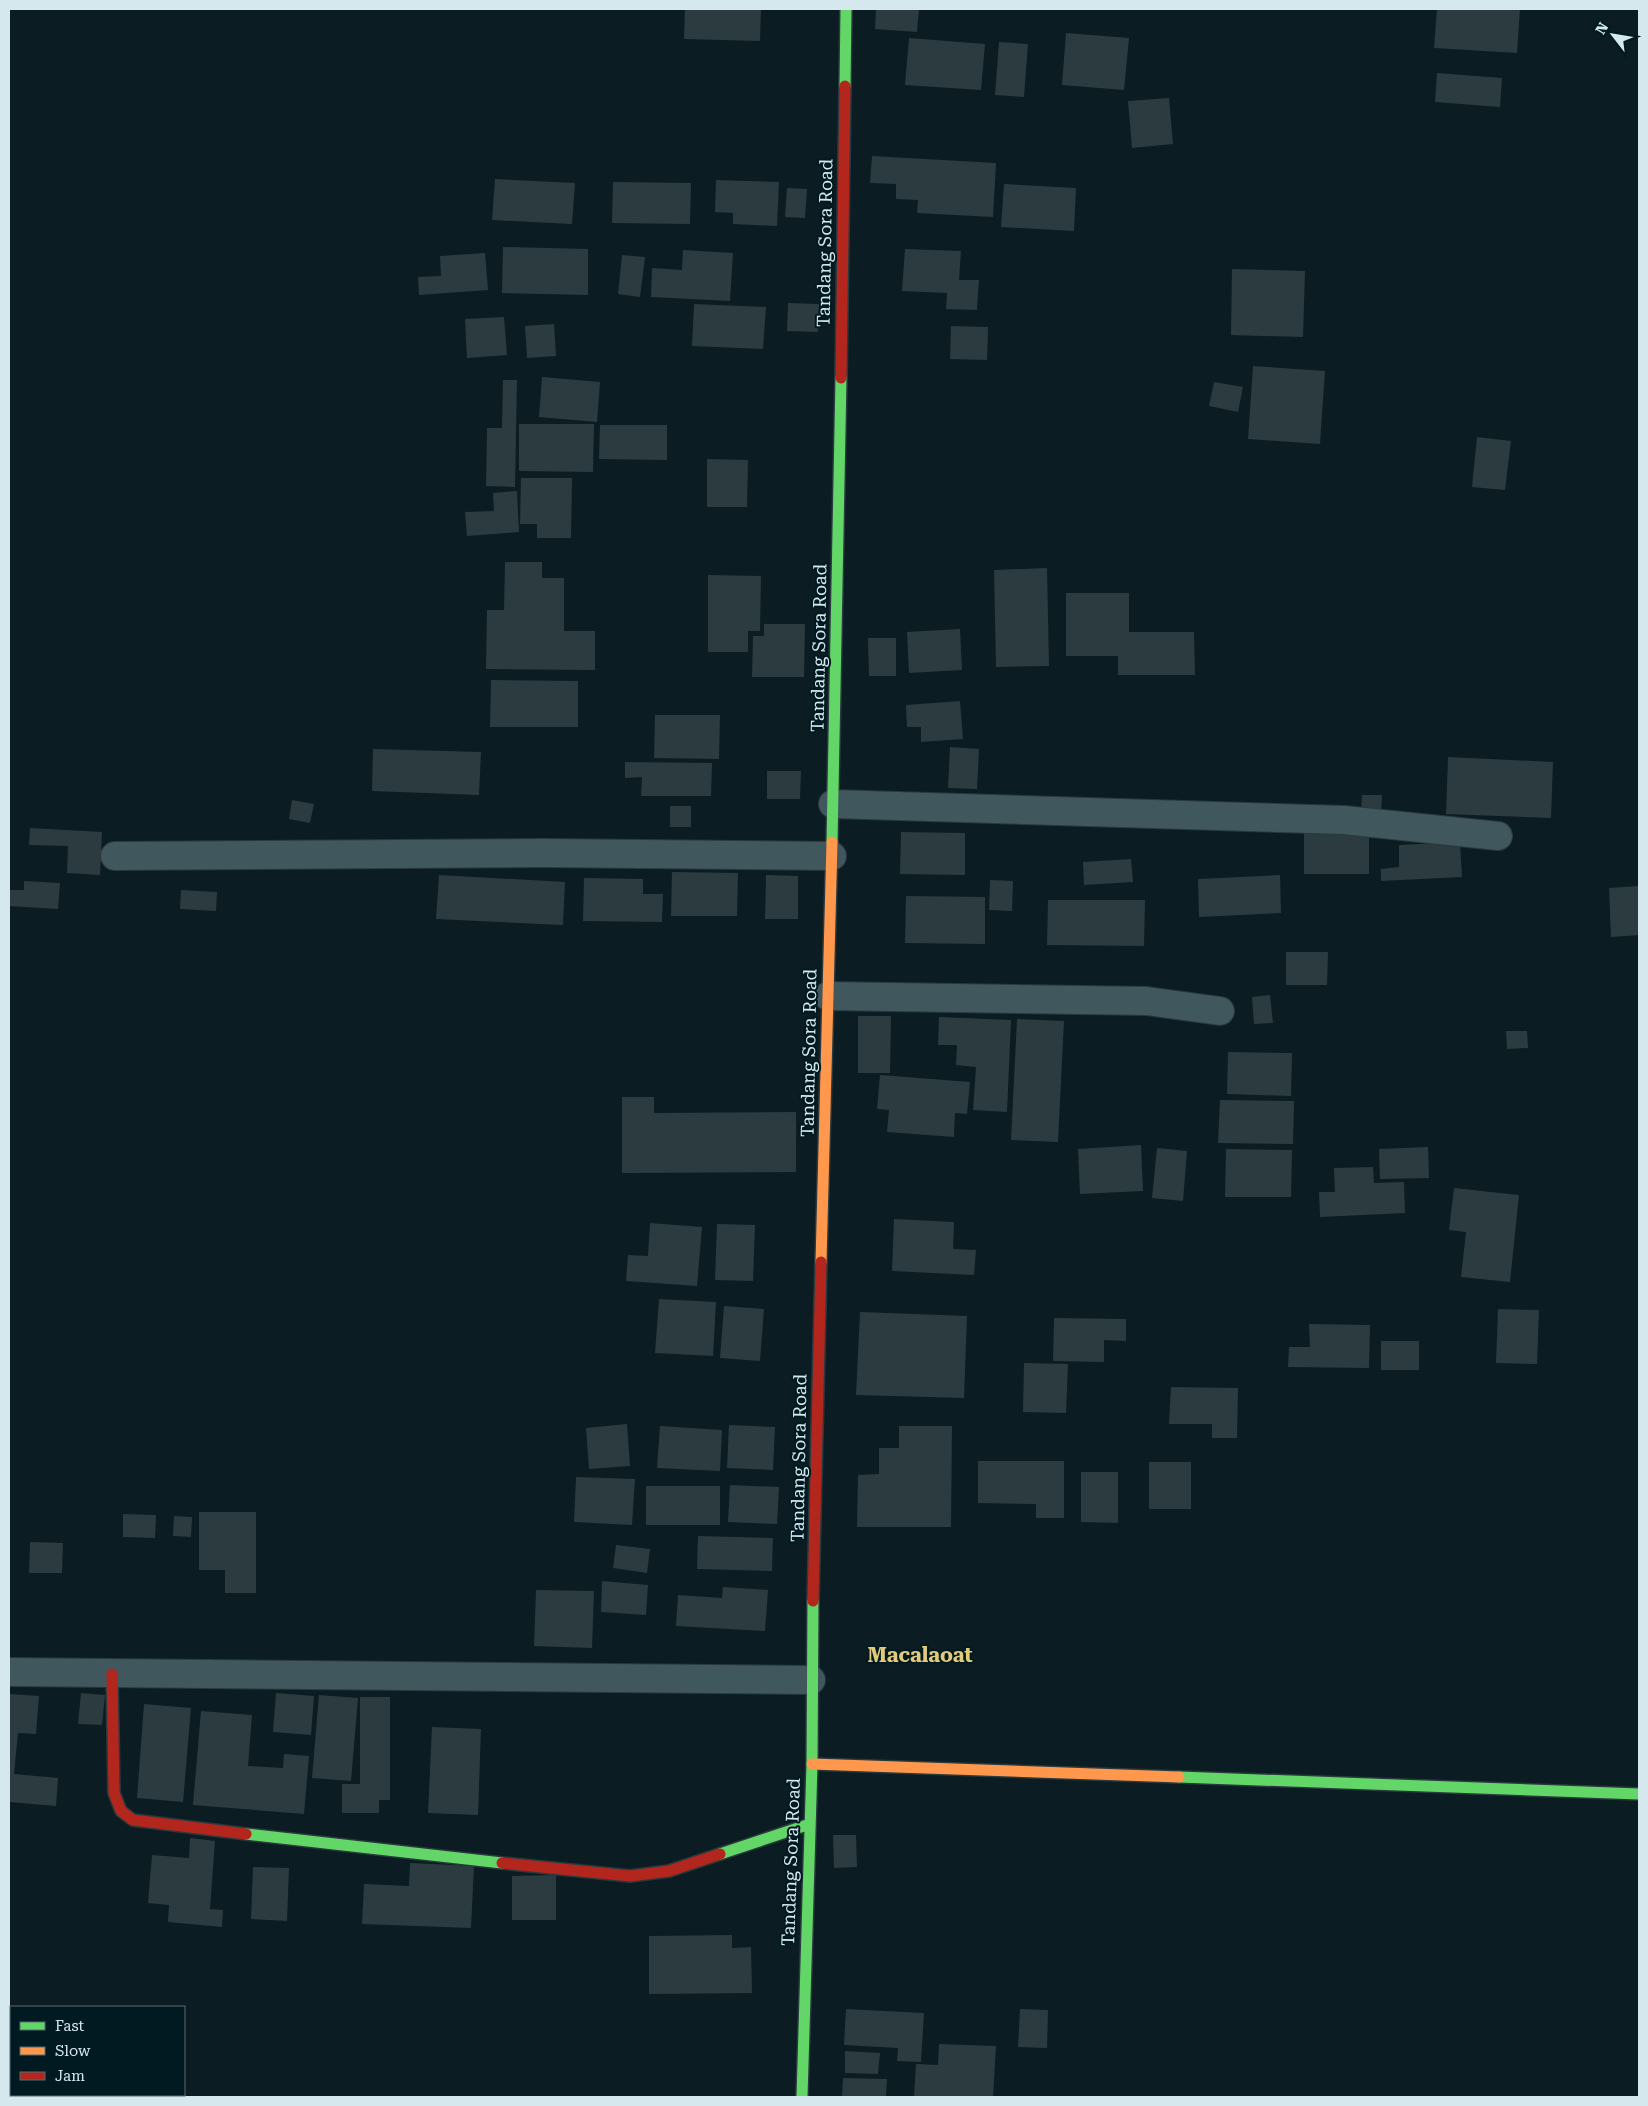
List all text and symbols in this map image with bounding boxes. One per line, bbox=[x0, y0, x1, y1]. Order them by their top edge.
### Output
north arrow bbox=[1588, 10, 1638, 60]
text: N bbox=[1592, 19, 1612, 37]
street label: Tandang Sora Road bbox=[813, 158, 836, 327]
street label: Tandang Sora Road bbox=[807, 563, 830, 732]
street label: Tandang Sora Road bbox=[797, 968, 820, 1137]
street label: Tandang Sora Road bbox=[787, 1373, 810, 1542]
district label: Macalaoat bbox=[867, 1643, 973, 1667]
street label: Tandang Sora Road bbox=[777, 1777, 804, 1946]
legend bbox=[10, 2006, 185, 2096]
text: Fast bbox=[55, 2017, 85, 2035]
text: Slow bbox=[55, 2042, 91, 2060]
text: Jam bbox=[55, 2067, 85, 2085]

